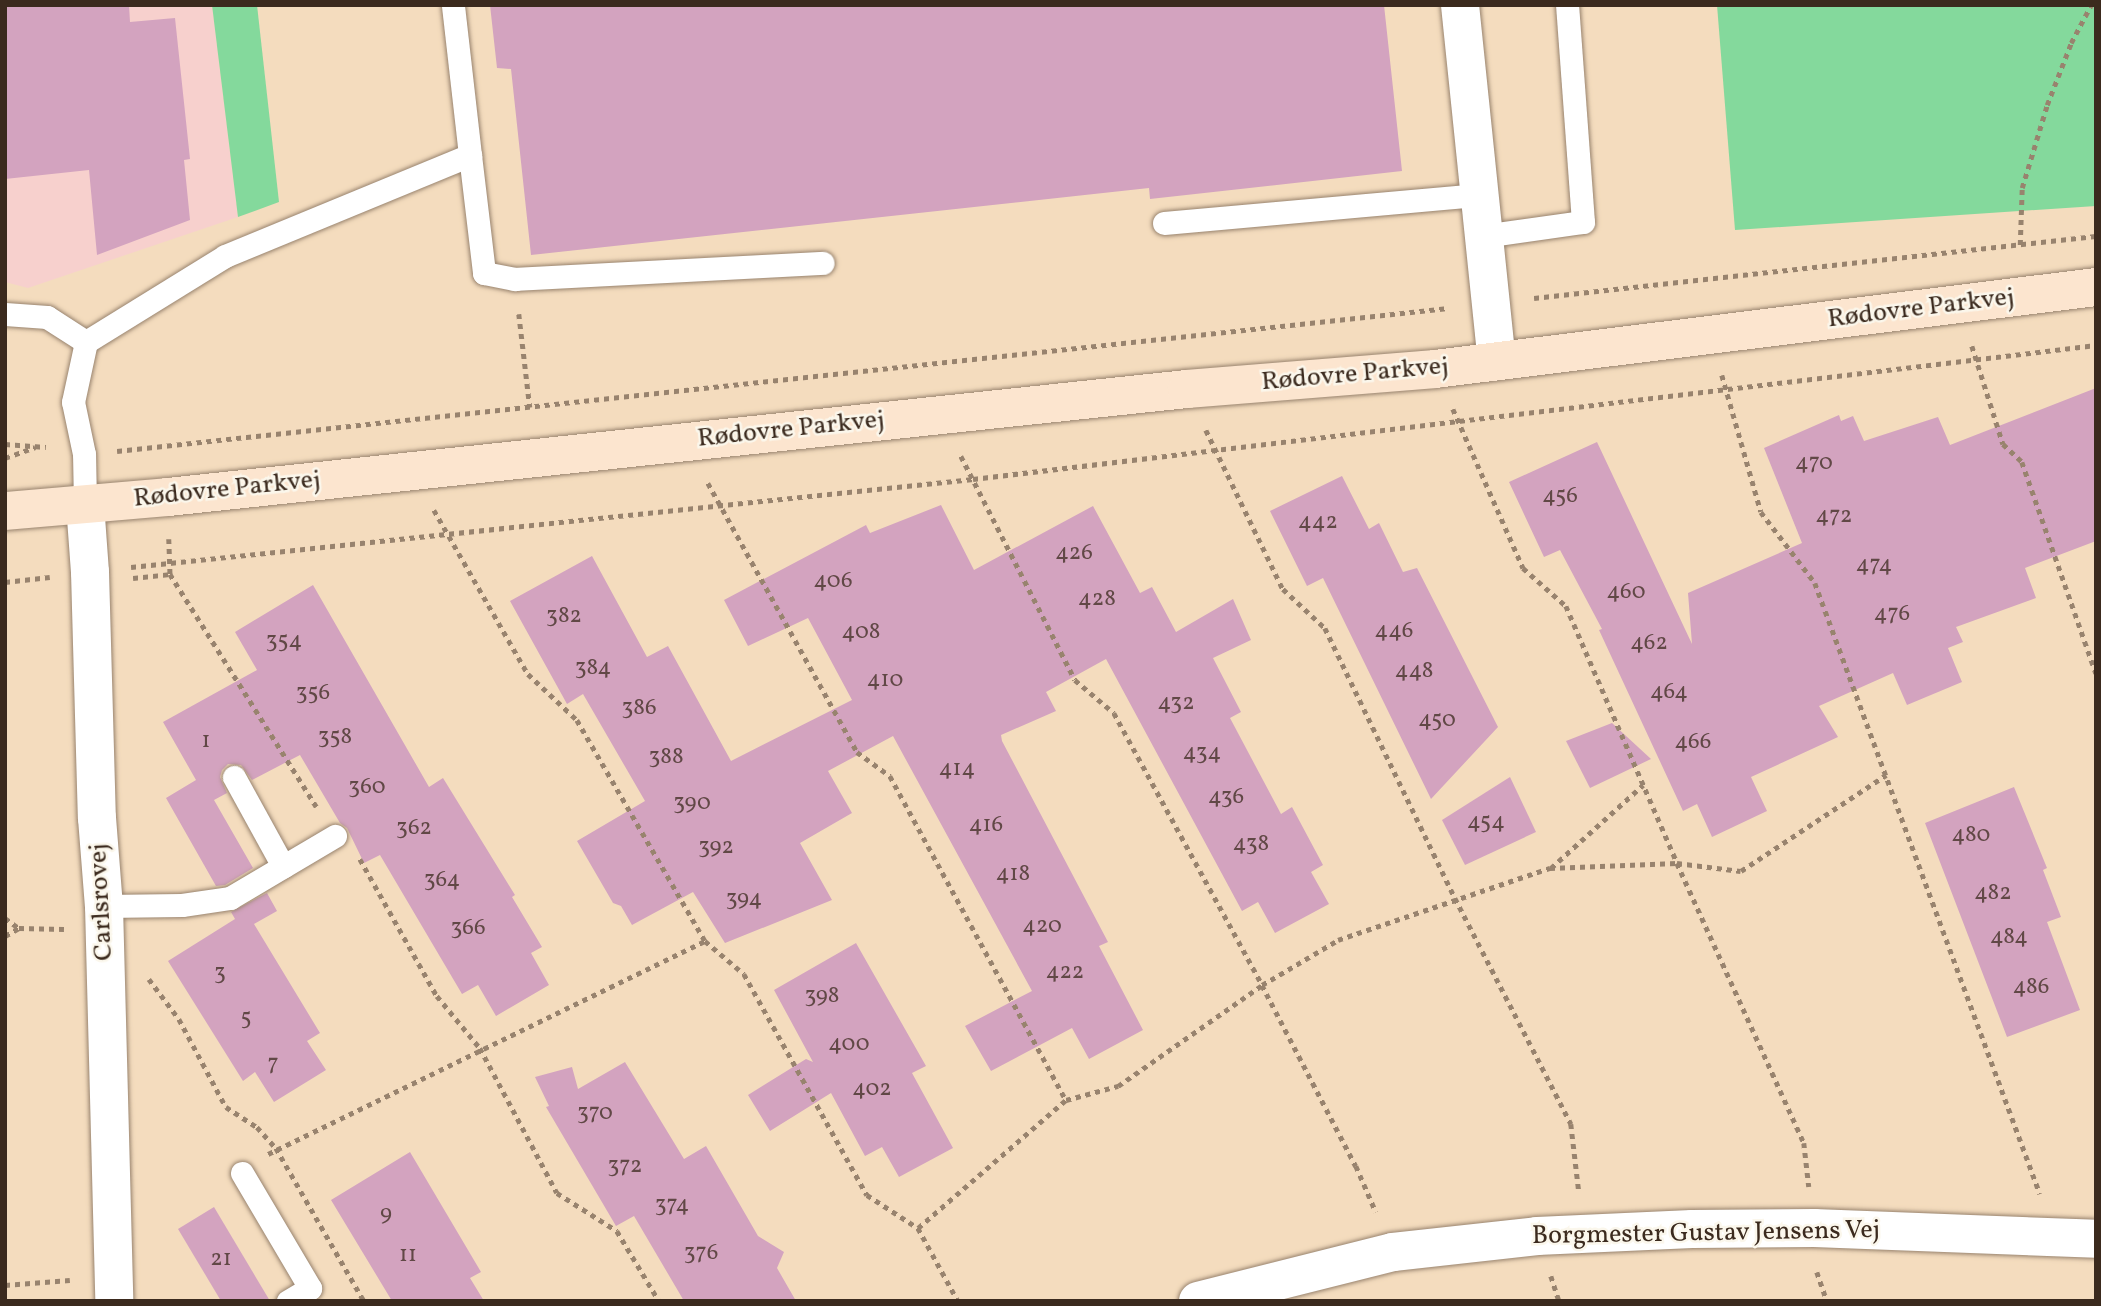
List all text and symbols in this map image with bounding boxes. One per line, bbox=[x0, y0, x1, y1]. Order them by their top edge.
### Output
street label: Rødovre Parkvej bbox=[1826, 282, 2016, 336]
street label: Rødovre Parkvej bbox=[1260, 351, 1450, 399]
street label: Rødovre Parkvej bbox=[696, 405, 886, 455]
house number: 470 bbox=[1795, 449, 1833, 477]
street label: Rødovre Parkvej bbox=[132, 465, 322, 515]
house number: 456 bbox=[1542, 482, 1578, 510]
house number: 472 bbox=[1816, 502, 1852, 530]
house number: 442 bbox=[1298, 508, 1338, 536]
house number: 426 bbox=[1055, 539, 1093, 567]
house number: 474 bbox=[1856, 551, 1892, 579]
house number: 406 bbox=[813, 567, 853, 595]
house number: 460 bbox=[1607, 578, 1645, 606]
house number: 428 bbox=[1078, 585, 1116, 613]
house number: 476 bbox=[1874, 600, 1910, 628]
house number: 382 bbox=[546, 602, 582, 630]
house number: 446 bbox=[1375, 617, 1413, 645]
house number: 408 bbox=[842, 618, 880, 646]
house number: 354 bbox=[266, 627, 302, 655]
house number: 462 bbox=[1630, 629, 1668, 657]
house number: 384 bbox=[575, 654, 611, 682]
house number: 448 bbox=[1395, 657, 1433, 685]
house number: 410 bbox=[867, 666, 903, 694]
house number: 464 bbox=[1650, 678, 1688, 706]
house number: 356 bbox=[296, 679, 330, 707]
house number: 432 bbox=[1158, 689, 1194, 717]
house number: 386 bbox=[621, 694, 657, 722]
house number: 450 bbox=[1418, 706, 1456, 734]
house number: 358 bbox=[318, 723, 352, 751]
house number: 1 bbox=[202, 727, 210, 755]
house number: 466 bbox=[1675, 728, 1711, 756]
house number: 434 bbox=[1183, 739, 1221, 767]
house number: 388 bbox=[648, 743, 684, 771]
house number: 414 bbox=[939, 755, 975, 783]
house number: 360 bbox=[348, 773, 386, 801]
house number: 436 bbox=[1208, 783, 1244, 811]
house number: 390 bbox=[673, 789, 711, 817]
house number: 454 bbox=[1467, 808, 1505, 836]
house number: 416 bbox=[969, 811, 1003, 839]
house number: 362 bbox=[396, 814, 432, 842]
house number: 480 bbox=[1952, 821, 1990, 849]
house number: 438 bbox=[1233, 830, 1269, 858]
house number: 392 bbox=[698, 833, 734, 861]
street label: Carlsrovej bbox=[83, 843, 121, 961]
house number: 418 bbox=[996, 860, 1030, 888]
house number: 364 bbox=[424, 866, 460, 894]
house number: 482 bbox=[1974, 879, 2012, 907]
house number: 394 bbox=[726, 885, 762, 913]
house number: 420 bbox=[1022, 912, 1062, 940]
house number: 366 bbox=[450, 914, 486, 942]
house number: 484 bbox=[1990, 923, 2028, 951]
house number: 422 bbox=[1046, 958, 1084, 986]
house number: 3 bbox=[214, 959, 226, 987]
house number: 486 bbox=[2013, 973, 2049, 1001]
house number: 398 bbox=[805, 982, 839, 1010]
house number: 5 bbox=[240, 1004, 252, 1032]
house number: 400 bbox=[828, 1030, 870, 1058]
house number: 7 bbox=[267, 1050, 279, 1078]
house number: 402 bbox=[852, 1075, 892, 1103]
house number: 370 bbox=[577, 1099, 613, 1127]
house number: 372 bbox=[608, 1152, 642, 1180]
house number: 374 bbox=[655, 1191, 689, 1219]
house number: 9 bbox=[380, 1200, 392, 1228]
street label: Borgmester Gustav Jensens Vej bbox=[1531, 1215, 1881, 1253]
house number: 376 bbox=[684, 1239, 718, 1267]
house number: 11 bbox=[399, 1241, 417, 1269]
house number: 21 bbox=[210, 1245, 232, 1273]

